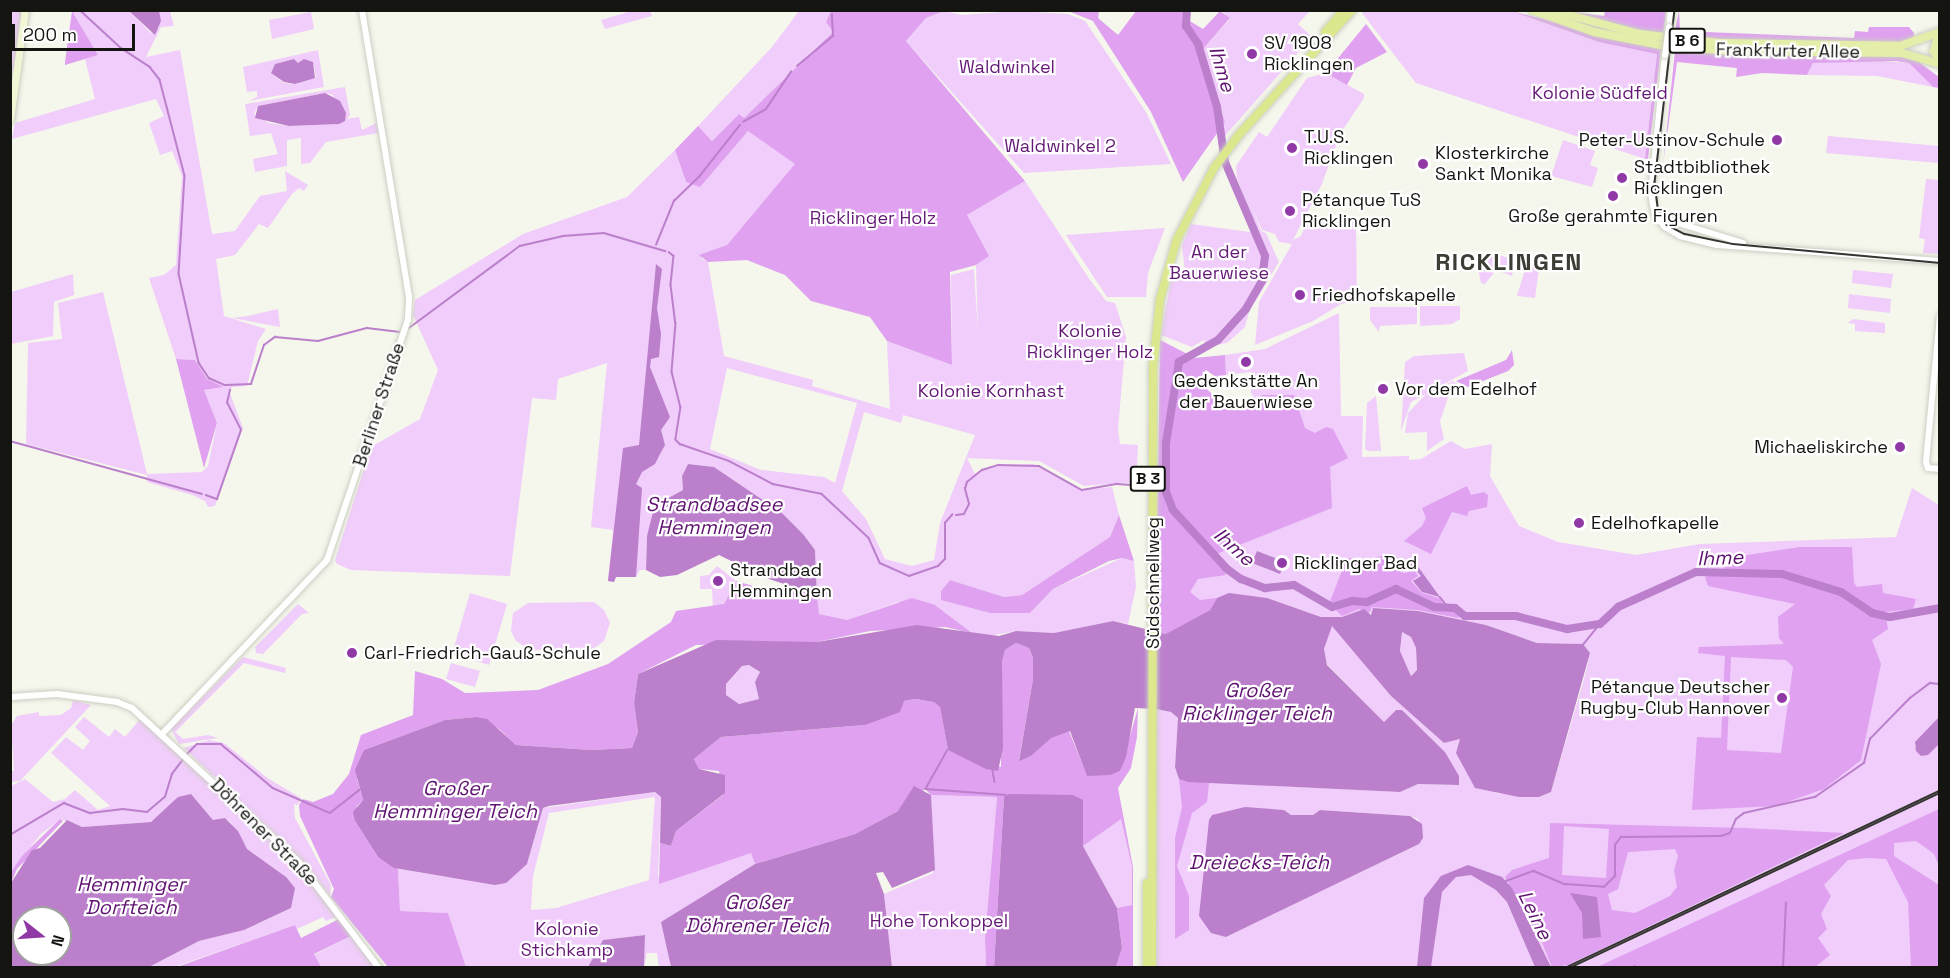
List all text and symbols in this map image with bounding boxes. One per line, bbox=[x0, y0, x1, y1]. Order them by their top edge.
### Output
scale bar bbox=[15, 12, 138, 50]
text: 200 m bbox=[23, 23, 77, 46]
road number: B 6 bbox=[1668, 28, 1706, 54]
place label: SV 1908 Ricklingen bbox=[1264, 33, 1353, 76]
street label: Frankfurter Allee bbox=[1716, 39, 1860, 63]
water label: Ihme bbox=[1204, 43, 1240, 95]
marker: SV 1908 Ricklingen bbox=[1245, 47, 1259, 61]
park label: Waldwinkel bbox=[959, 56, 1055, 78]
park label: Kolonie Südfeld bbox=[1532, 82, 1668, 104]
place label: T.U.S. Ricklingen bbox=[1304, 127, 1393, 170]
place label: Peter-Ustinov-Schule bbox=[1579, 129, 1765, 151]
marker: Peter-Ustinov-Schule bbox=[1770, 133, 1784, 147]
park label: Waldwinkel 2 bbox=[1004, 135, 1116, 157]
marker: T.U.S. Ricklingen bbox=[1285, 141, 1299, 155]
place label: Klosterkirche Sankt Monika bbox=[1435, 143, 1552, 186]
marker: Klosterkirche Sankt Monika bbox=[1416, 157, 1430, 171]
place label: Stadtbibliothek Ricklingen bbox=[1634, 157, 1770, 200]
marker: Stadtbibliothek Ricklingen bbox=[1615, 171, 1629, 185]
marker: Große gerahmte Figuren bbox=[1606, 189, 1620, 203]
place label: Pétanque TuS Ricklingen bbox=[1302, 190, 1422, 232]
marker: Pétanque TuS Ricklingen bbox=[1283, 204, 1297, 218]
place label: Große gerahmte Figuren bbox=[1508, 205, 1718, 227]
park label: Ricklinger Holz bbox=[810, 207, 936, 229]
park label: An der Bauerwiese bbox=[1169, 242, 1269, 284]
district label: RICKLINGEN bbox=[1435, 248, 1583, 276]
place label: Friedhofskapelle bbox=[1312, 284, 1456, 306]
marker: Friedhofskapelle bbox=[1293, 288, 1307, 302]
park label: Kolonie Ricklinger Holz bbox=[1027, 321, 1153, 364]
street label: Berliner Straße bbox=[349, 340, 409, 470]
marker: Gedenkstätte An der Bauerwiese bbox=[1239, 355, 1253, 369]
place label: Gedenkstätte An der Bauerwiese bbox=[1174, 371, 1318, 413]
place label: Vor dem Edelhof bbox=[1395, 378, 1537, 400]
park label: Kolonie Kornhast bbox=[918, 380, 1064, 402]
marker: Vor dem Edelhof bbox=[1376, 382, 1390, 396]
place label: Michaeliskirche bbox=[1754, 436, 1888, 458]
marker: Michaeliskirche bbox=[1893, 440, 1907, 454]
road number: B 3 bbox=[1128, 466, 1168, 492]
water label: Strandbadsee Hemmingen bbox=[646, 492, 782, 539]
place label: Edelhofkapelle bbox=[1591, 512, 1719, 534]
marker: Edelhofkapelle bbox=[1572, 516, 1586, 530]
street label: Südschnellweg bbox=[1142, 517, 1164, 649]
water label: Ihme bbox=[1209, 523, 1259, 571]
water label: Ihme bbox=[1697, 545, 1743, 571]
place label: Ricklinger Bad bbox=[1294, 552, 1417, 574]
marker: Ricklinger Bad bbox=[1275, 556, 1289, 570]
place label: Strandbad Hemmingen bbox=[730, 560, 832, 602]
marker: Strandbad Hemmingen bbox=[711, 574, 725, 588]
place label: Carl-Friedrich-Gauß-Schule bbox=[364, 642, 601, 664]
marker: Carl-Friedrich-Gauß-Schule bbox=[345, 646, 359, 660]
place label: Pétanque Deutscher Rugby-Club Hannover bbox=[1580, 677, 1770, 720]
water label: Großer Ricklinger Teich bbox=[1182, 679, 1332, 726]
marker: Pétanque Deutscher Rugby-Club Hannover bbox=[1775, 691, 1789, 705]
street label: Döhrener Straße bbox=[206, 774, 322, 890]
water label: Großer Hemminger Teich bbox=[373, 776, 537, 823]
water label: Dreiecks-Teich bbox=[1189, 850, 1329, 874]
water label: Hemminger Dorfteich bbox=[77, 872, 185, 919]
water label: Leine bbox=[1513, 887, 1557, 943]
water label: Großer Döhrener Teich bbox=[685, 890, 829, 937]
north arrow bbox=[12, 906, 72, 966]
park label: Hohe Tonkoppel bbox=[870, 910, 1008, 932]
park label: Kolonie Stichkamp bbox=[521, 919, 613, 962]
text: N bbox=[46, 933, 69, 949]

